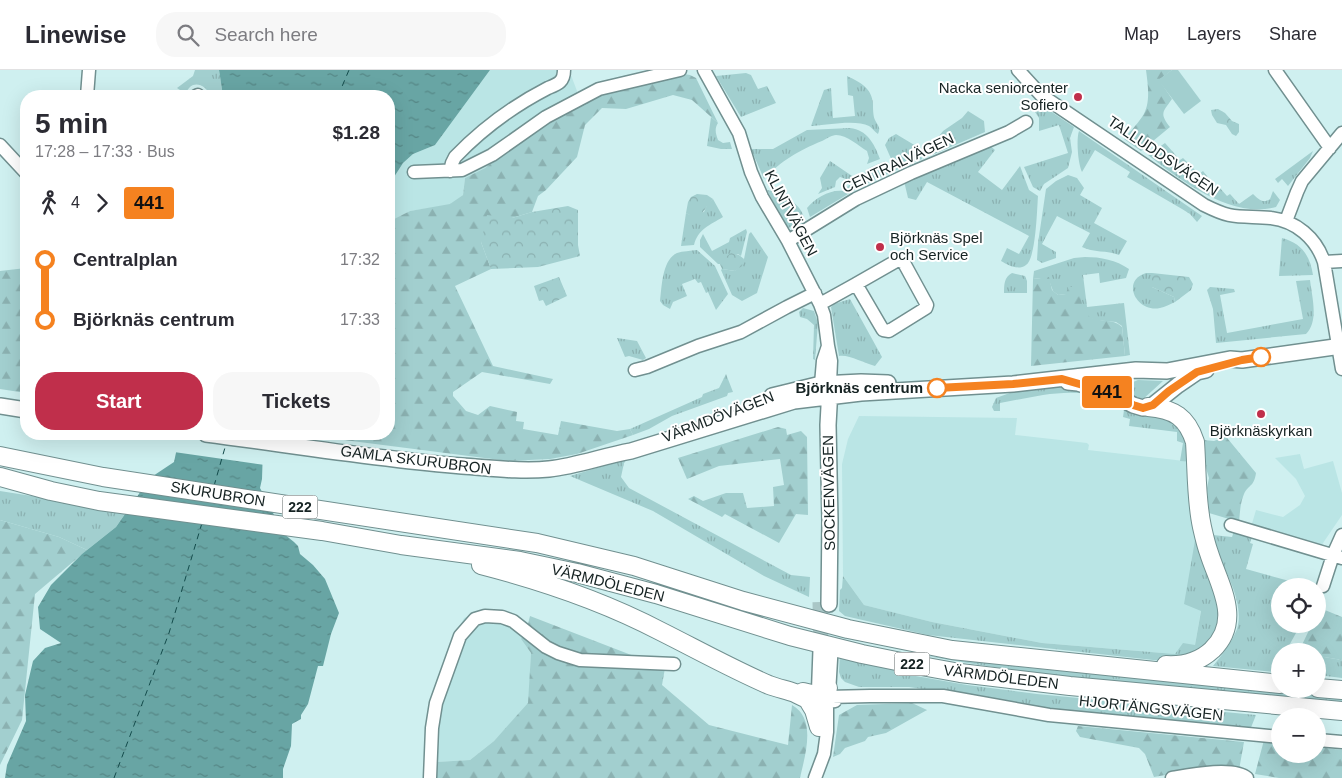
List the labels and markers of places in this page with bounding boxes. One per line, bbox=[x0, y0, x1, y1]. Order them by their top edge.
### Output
place label: Nacka seniorcenter Sofiero bbox=[939, 79, 1068, 113]
marker: Nacka seniorcenter Sofiero bbox=[1072, 91, 1084, 103]
place label: Björknäs Spel och Service bbox=[890, 229, 983, 263]
marker: Björknäs Spel och Service bbox=[874, 241, 886, 253]
unlabelled marker bbox=[1251, 347, 1271, 367]
marker: Björknäs centrum bbox=[927, 378, 947, 398]
place label: Björknäs centrum bbox=[795, 379, 923, 396]
marker: Björknäskyrkan bbox=[1255, 408, 1267, 420]
place label: Björknäskyrkan bbox=[1210, 422, 1312, 439]

